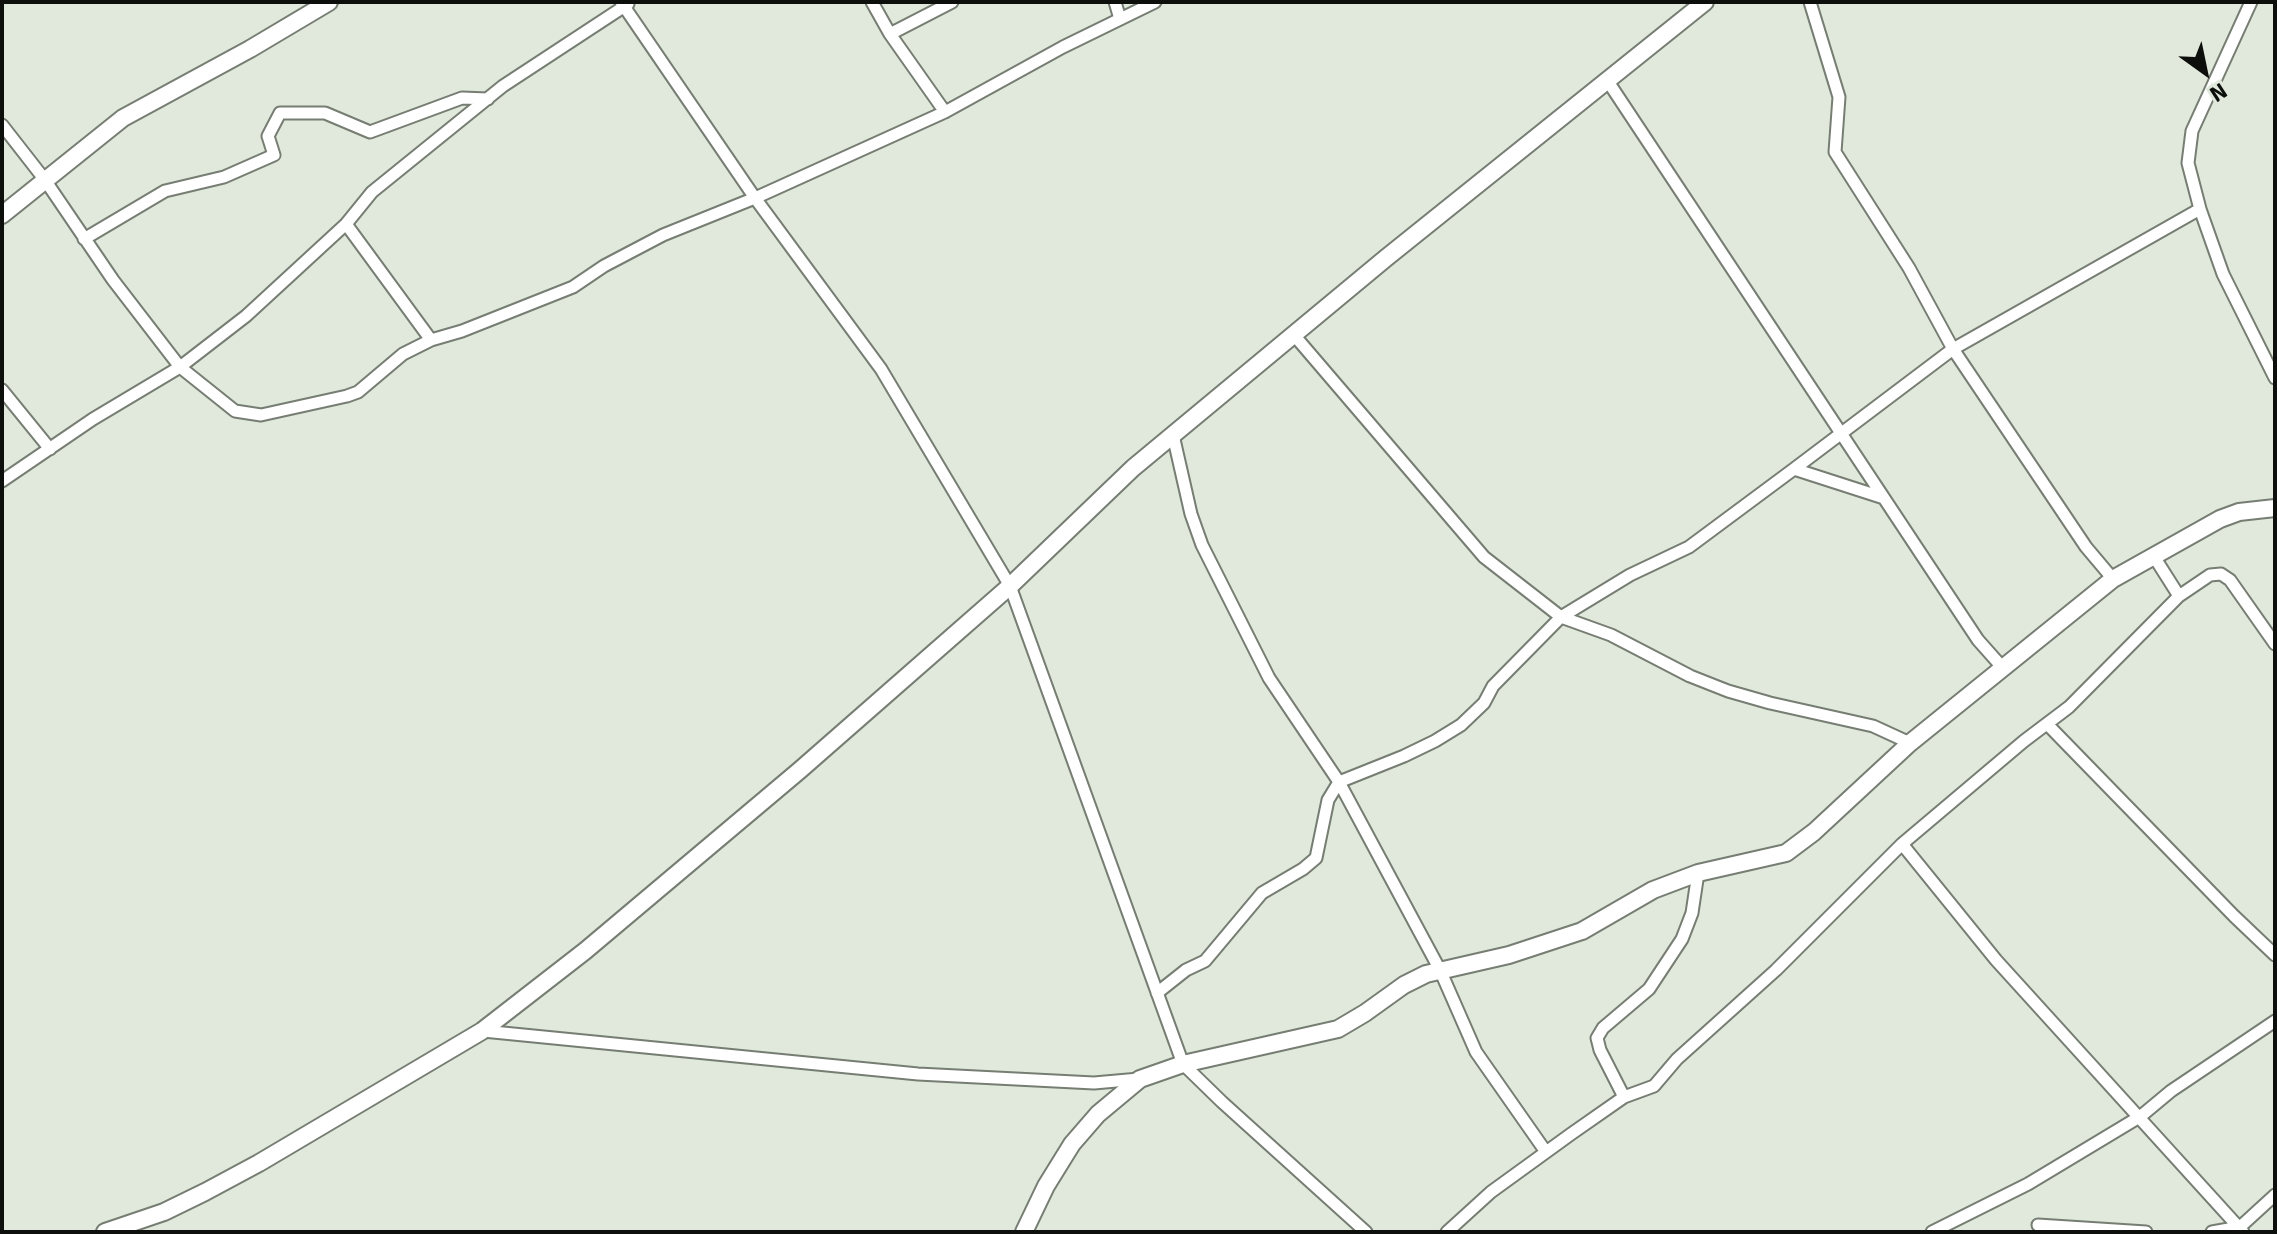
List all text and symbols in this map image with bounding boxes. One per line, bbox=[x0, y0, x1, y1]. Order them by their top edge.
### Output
north arrow bbox=[2165, 32, 2245, 112]
text: N bbox=[2205, 77, 2232, 108]

